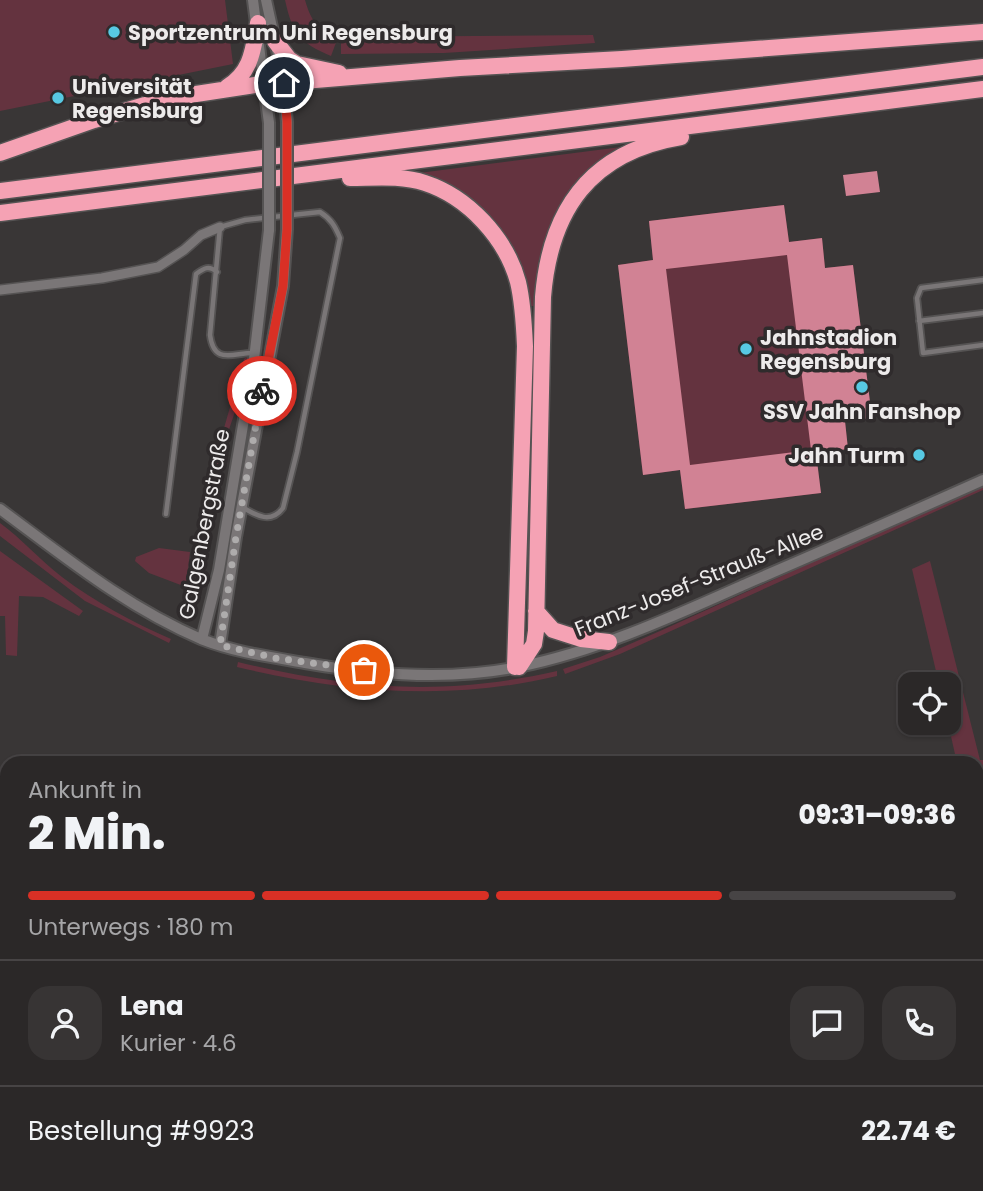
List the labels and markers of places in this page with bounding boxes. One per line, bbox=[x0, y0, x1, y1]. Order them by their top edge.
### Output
place label: Sportzentrum Uni Regensburg bbox=[128, 18, 453, 47]
marker: Sportzentrum Uni Regensburg bbox=[106, 24, 122, 40]
pin bbox=[254, 53, 314, 113]
place label: Universität Regensburg bbox=[72, 72, 203, 125]
marker: Universität Regensburg bbox=[50, 90, 66, 106]
place label: Jahnstadion Regensburg bbox=[760, 323, 897, 376]
marker: Jahnstadion Regensburg bbox=[738, 341, 754, 357]
marker: SSV Jahn Fanshop bbox=[854, 379, 870, 395]
place label: SSV Jahn Fanshop bbox=[763, 397, 961, 426]
place label: Jahn Turm bbox=[788, 441, 905, 470]
marker: Jahn Turm bbox=[911, 447, 927, 463]
pin bbox=[334, 640, 394, 700]

